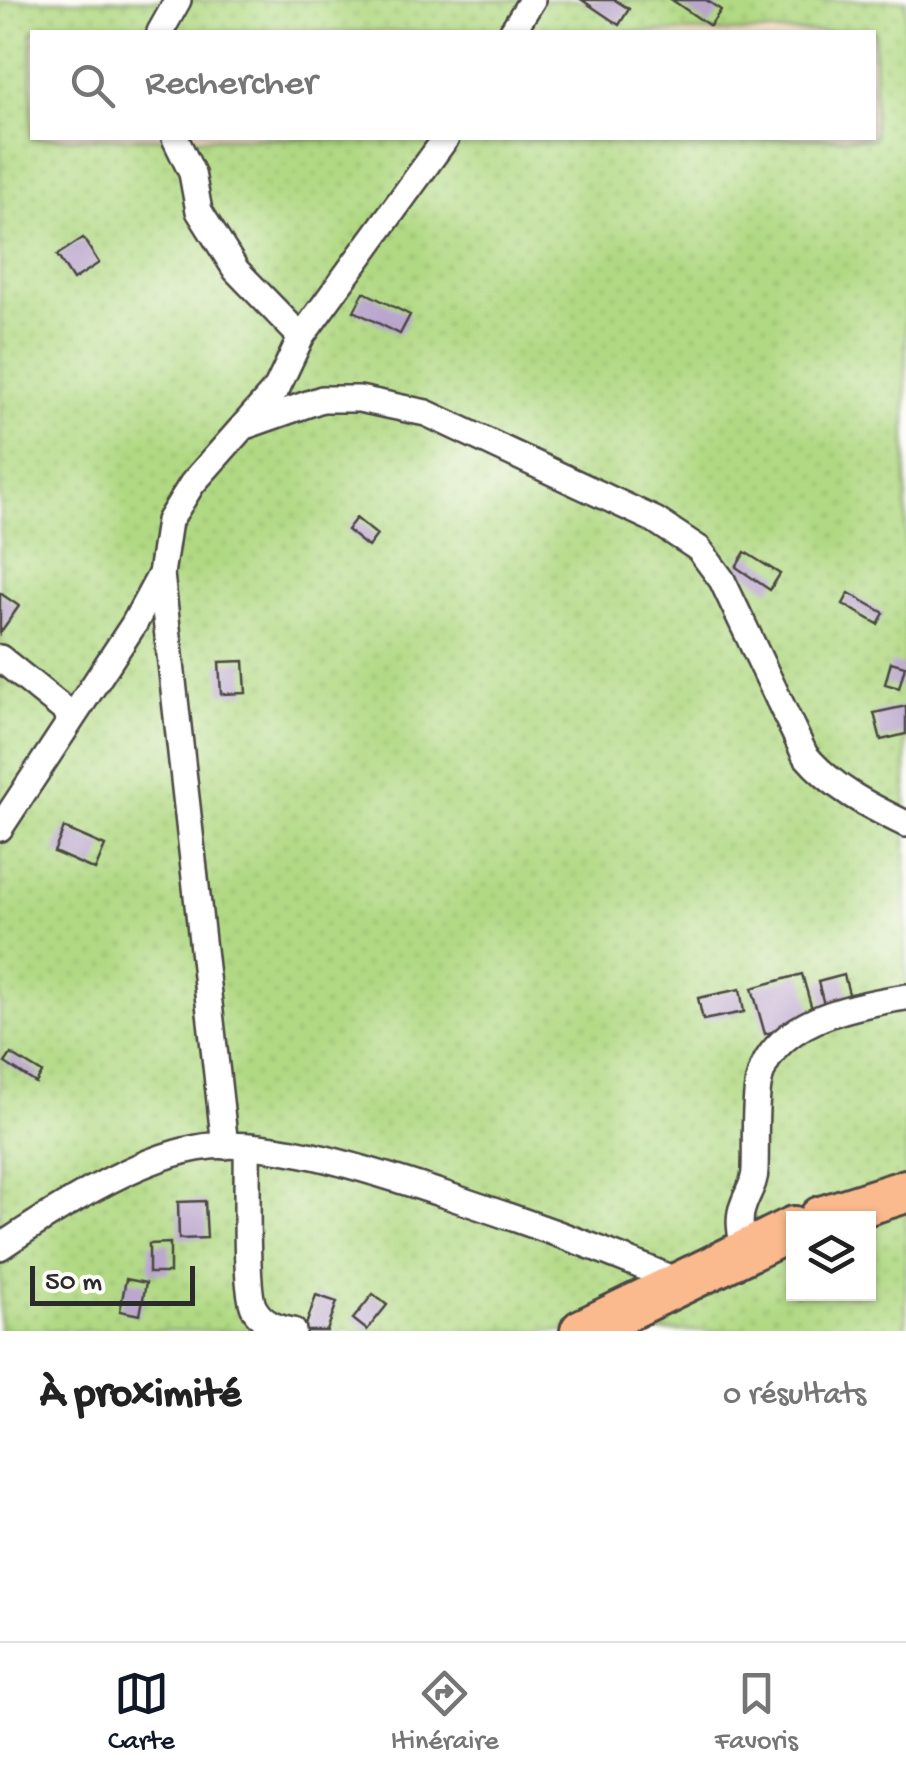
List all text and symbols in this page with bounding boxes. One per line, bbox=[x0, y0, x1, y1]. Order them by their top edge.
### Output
search box bbox=[30, 30, 876, 140]
icon: search bbox=[65, 58, 120, 113]
text: Rechercher bbox=[145, 63, 317, 107]
map controls bbox=[786, 1211, 876, 1301]
button: layers bbox=[786, 1211, 876, 1301]
scale bar bbox=[30, 1261, 195, 1306]
text: 50 m bbox=[45, 1267, 102, 1300]
text: À proximité bbox=[40, 1372, 241, 1421]
text: 0 résultats bbox=[723, 1377, 866, 1415]
tab: Carte bbox=[108, 1666, 175, 1759]
tab: Itinéraire bbox=[391, 1666, 499, 1759]
tab: Favoris bbox=[715, 1666, 798, 1759]

